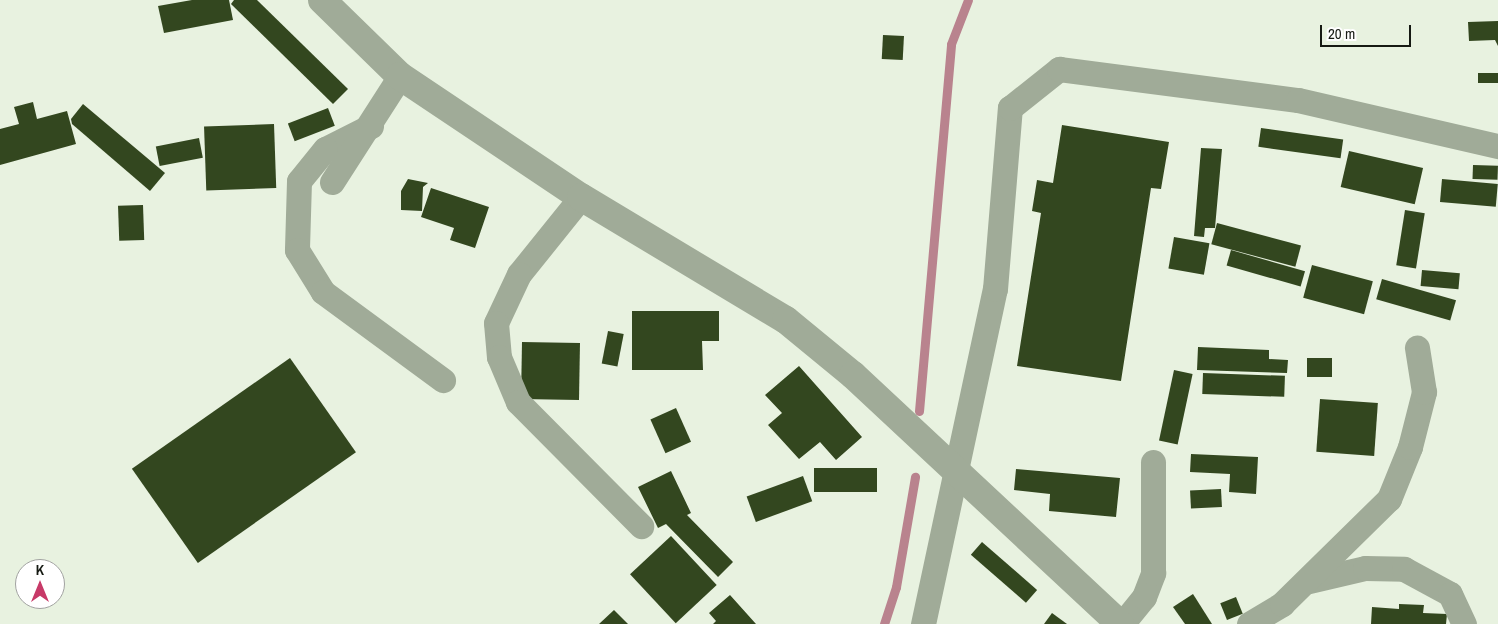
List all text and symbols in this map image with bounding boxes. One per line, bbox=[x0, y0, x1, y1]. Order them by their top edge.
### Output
scale bar bbox=[1323, 15, 1414, 47]
text: 20 m bbox=[1328, 23, 1355, 44]
north arrow bbox=[15, 559, 65, 609]
text: K bbox=[36, 561, 44, 579]

